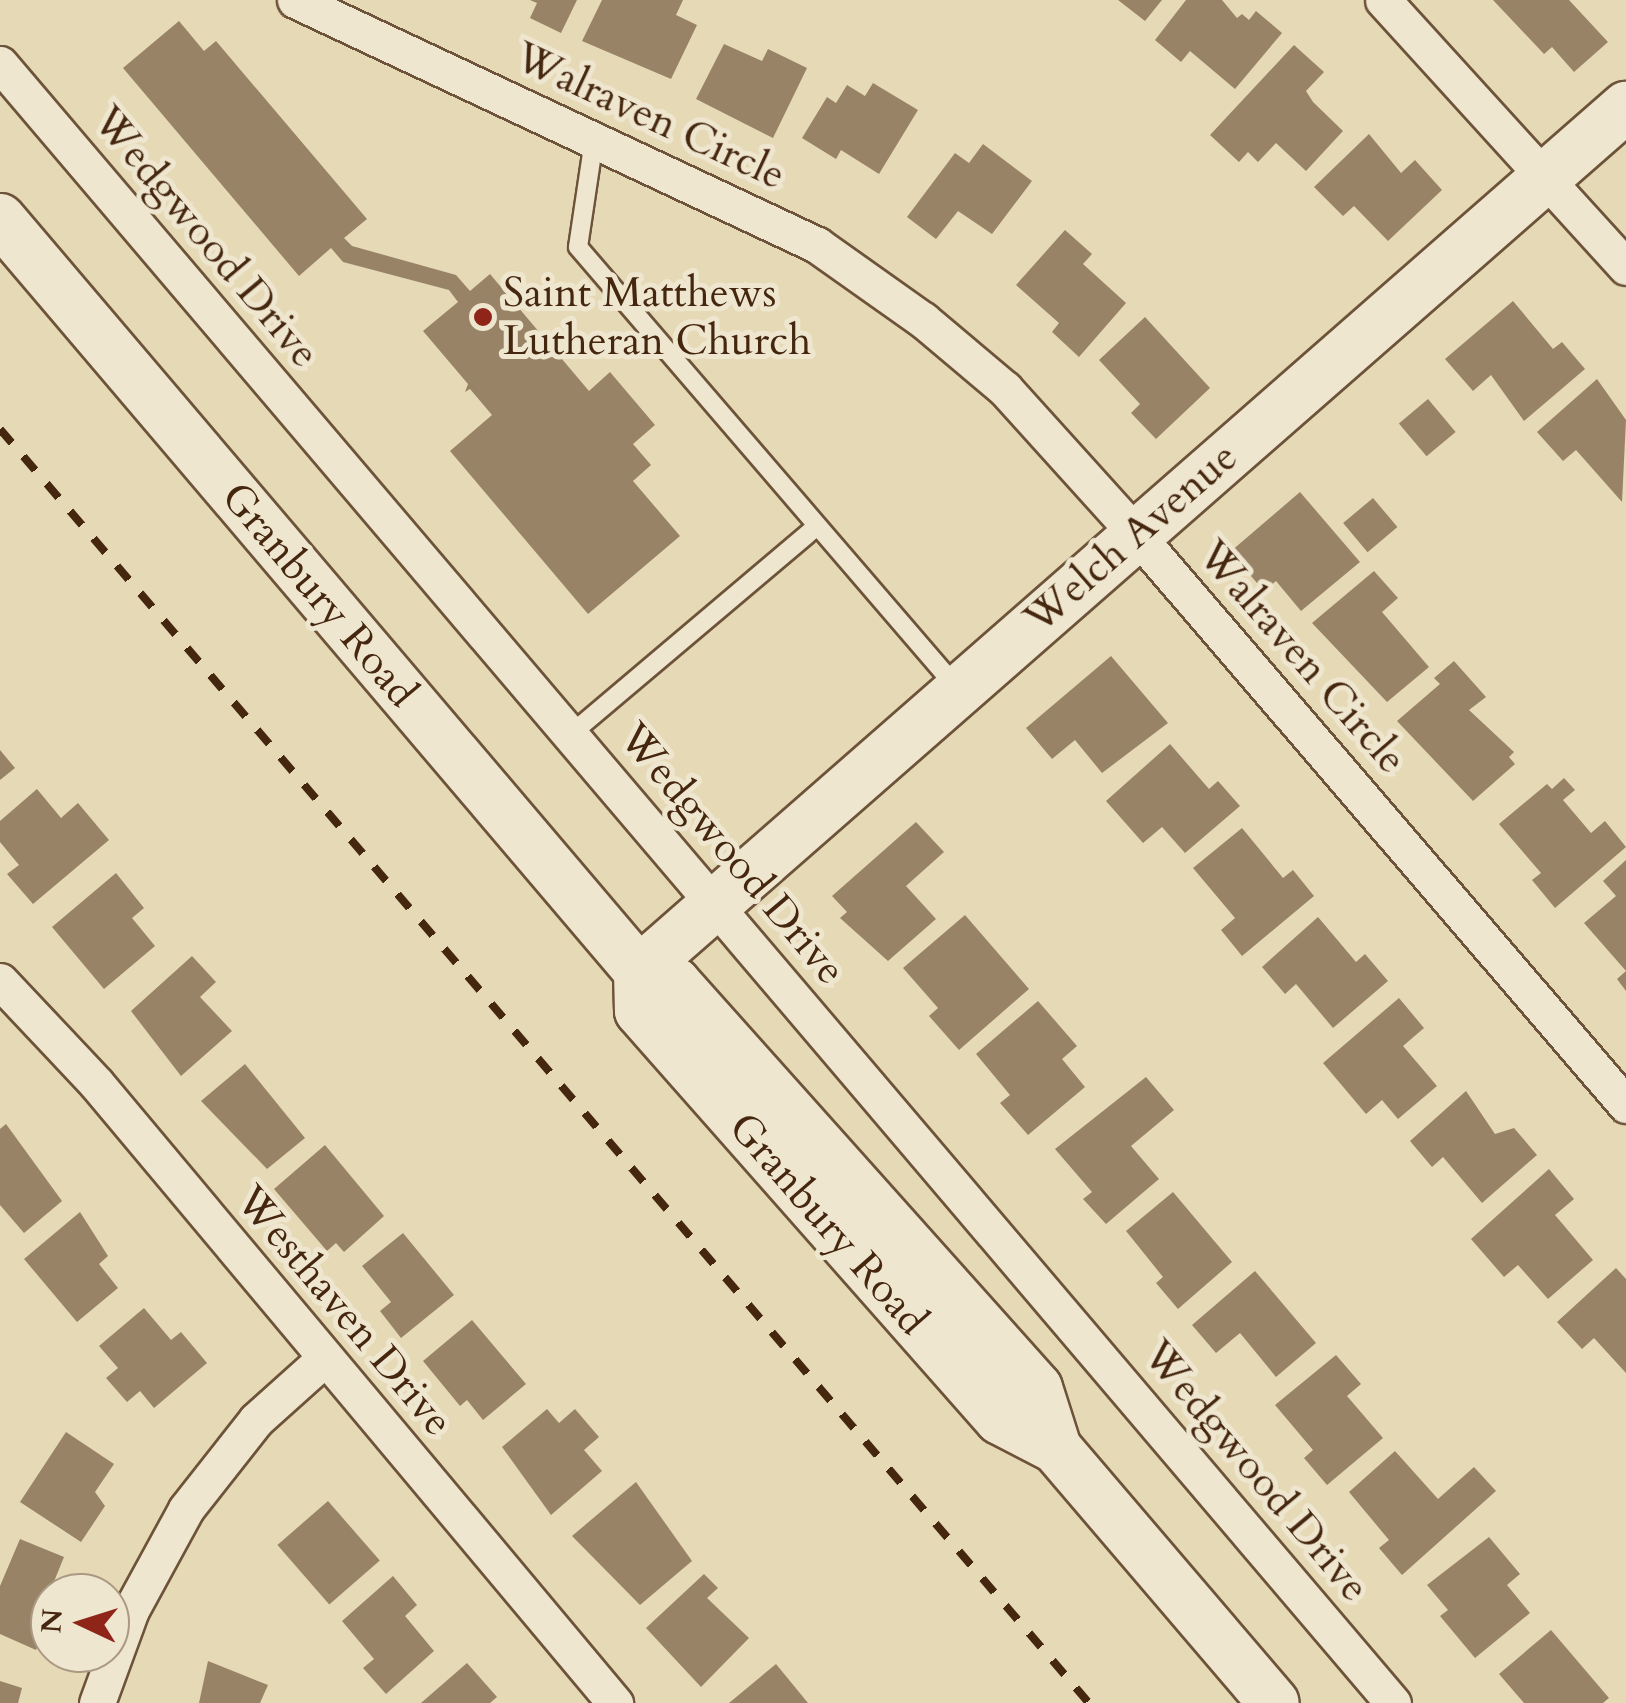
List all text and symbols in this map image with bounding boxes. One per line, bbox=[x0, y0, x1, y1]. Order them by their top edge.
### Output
street label: Walraven Circle bbox=[507, 31, 793, 201]
street label: Wedgwood Drive bbox=[82, 96, 330, 378]
place label: Saint Matthews Lutheran Church bbox=[503, 268, 811, 366]
marker: Saint Matthews Lutheran Church bbox=[472, 306, 494, 328]
street label: Welch Avenue bbox=[1014, 432, 1248, 644]
street label: Granbury Road bbox=[211, 473, 427, 717]
street label: Walraven Circle bbox=[1187, 530, 1417, 784]
street label: Wedgwood Drive bbox=[608, 713, 856, 995]
street label: Granbury Road bbox=[718, 1103, 938, 1345]
street label: Westhaven Drive bbox=[225, 1176, 463, 1446]
street label: Wedgwood Drive bbox=[1132, 1330, 1380, 1612]
north arrow bbox=[30, 1573, 130, 1673]
text: N bbox=[32, 1608, 72, 1634]

